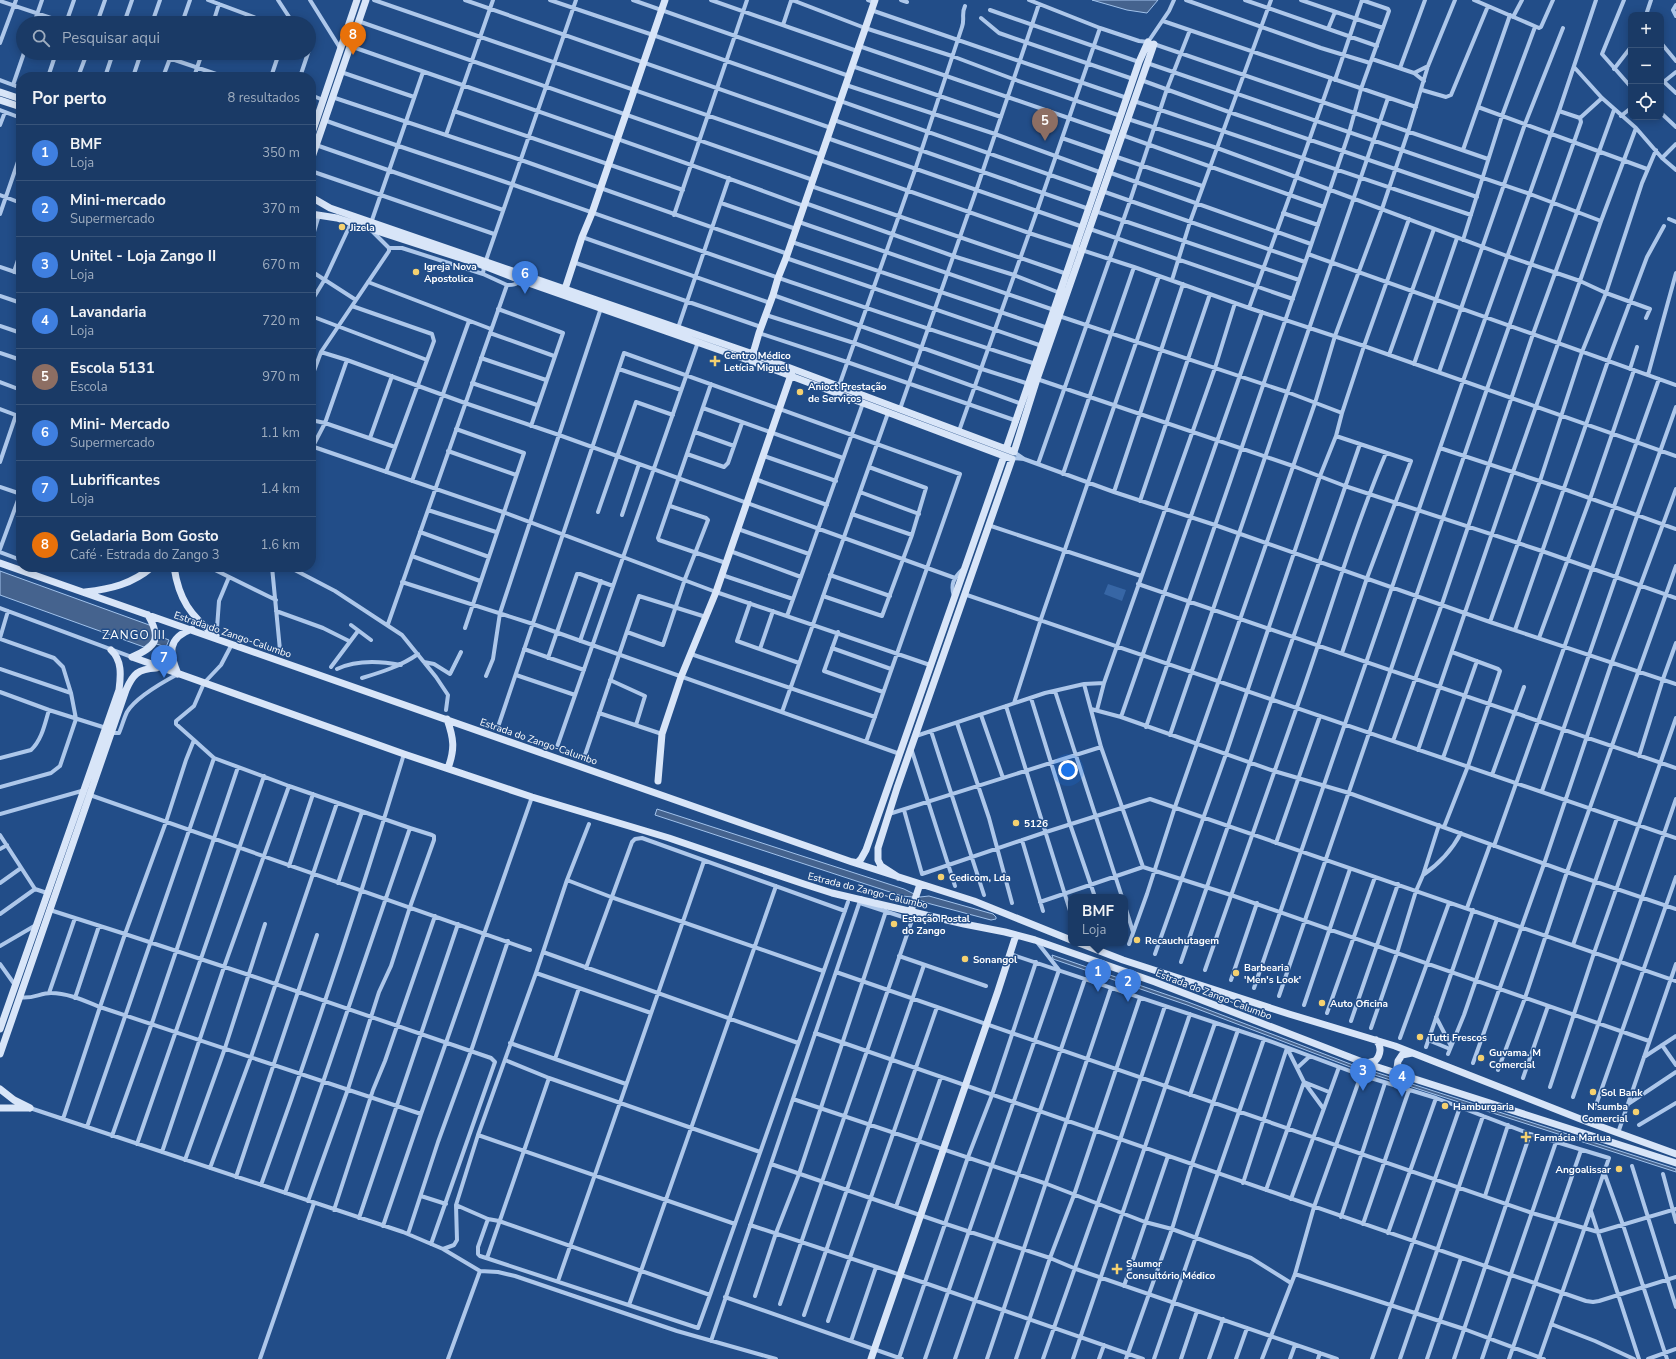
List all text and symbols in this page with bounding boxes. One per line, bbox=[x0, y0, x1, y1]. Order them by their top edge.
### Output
map controls bbox=[1628, 12, 1664, 120]
button: + bbox=[1628, 12, 1664, 48]
search box bbox=[16, 16, 316, 60]
pin: 8 bbox=[340, 22, 366, 55]
icon: search bbox=[30, 27, 52, 49]
text: Pesquisar aqui bbox=[62, 28, 160, 48]
button: − bbox=[1628, 48, 1664, 84]
button: locate bbox=[1628, 84, 1664, 120]
text: Por perto bbox=[32, 87, 107, 110]
text: 8 resultados bbox=[228, 89, 300, 107]
pin: 5 bbox=[1032, 108, 1058, 141]
text: BMF bbox=[70, 134, 102, 154]
text: 1 bbox=[41, 144, 49, 162]
text: 350 m bbox=[262, 144, 300, 162]
text: Loja bbox=[70, 154, 94, 172]
text: Mini-mercado bbox=[70, 190, 166, 210]
text: 2 bbox=[41, 200, 49, 218]
text: 370 m bbox=[262, 200, 300, 218]
text: Supermercado bbox=[70, 210, 155, 228]
place label: Jizela bbox=[349, 221, 375, 235]
marker: Jizela bbox=[337, 222, 347, 232]
text: Unitel - Loja Zango II bbox=[70, 246, 216, 266]
text: 3 bbox=[41, 256, 49, 274]
text: 670 m bbox=[262, 256, 300, 274]
place label: Igreja Nova Apostolica bbox=[424, 260, 477, 286]
pin: 6 bbox=[512, 261, 538, 294]
text: Loja bbox=[70, 266, 94, 284]
marker: Igreja Nova Apostolica bbox=[411, 267, 421, 277]
text: Lavandaria bbox=[70, 302, 146, 322]
text: 4 bbox=[41, 312, 49, 330]
text: 720 m bbox=[262, 312, 300, 330]
text: Loja bbox=[70, 322, 94, 340]
place label: Centro Médico Letícia Miguel bbox=[724, 349, 791, 375]
marker: Centro Médico Letícia Miguel bbox=[709, 355, 721, 367]
text: Escola 5131 bbox=[70, 358, 155, 378]
text: 5 bbox=[41, 368, 49, 386]
text: 970 m bbox=[262, 368, 300, 386]
text: Escola bbox=[70, 378, 108, 396]
place label: Anioct Prestação de Serviços bbox=[808, 380, 887, 406]
marker: Anioct Prestação de Serviços bbox=[795, 387, 805, 397]
text: Mini- Mercado bbox=[70, 414, 170, 434]
text: 6 bbox=[41, 424, 49, 442]
text: 1.1 km bbox=[260, 424, 300, 442]
text: Supermercado bbox=[70, 434, 155, 452]
text: Lubrificantes bbox=[70, 470, 160, 490]
text: 7 bbox=[41, 480, 49, 498]
text: 1.4 km bbox=[260, 480, 300, 498]
text: Loja bbox=[70, 490, 94, 508]
text: Geladaria Bom Gosto bbox=[70, 526, 219, 546]
text: 8 bbox=[41, 536, 49, 554]
text: 1.6 km bbox=[260, 536, 300, 554]
text: Café · Estrada do Zango 3 bbox=[70, 546, 220, 564]
street label: Estrada do Zango-Calumbo bbox=[172, 608, 294, 662]
district label: ZANGO III bbox=[102, 627, 166, 643]
pin: 7 bbox=[151, 645, 177, 678]
street label: Estrada do Zango-Calumbo bbox=[478, 715, 600, 769]
your location bbox=[1058, 760, 1078, 780]
place label: 5126 bbox=[1024, 817, 1048, 831]
marker: 5126 bbox=[1011, 818, 1021, 828]
street label: Estrada do Zango-Calumbo bbox=[806, 869, 930, 913]
place label: Cedicom, Lda bbox=[949, 871, 1011, 885]
marker: Cedicom, Lda bbox=[936, 872, 946, 882]
popup bbox=[1068, 894, 1128, 946]
text: BMF bbox=[1082, 901, 1114, 921]
place label: Estação Postal do Zango bbox=[902, 912, 971, 938]
marker: Estação Postal do Zango bbox=[889, 919, 899, 929]
text: Loja bbox=[1082, 921, 1106, 939]
place label: Recauchutagem bbox=[1145, 934, 1219, 948]
marker: Recauchutagem bbox=[1132, 935, 1142, 945]
place label: Sonangol bbox=[973, 953, 1018, 967]
marker: Sonangol bbox=[960, 954, 970, 964]
pin: 1 bbox=[1085, 959, 1111, 992]
place label: Barbearia 'Men's Look' bbox=[1244, 961, 1301, 987]
street label: Estrada do Zango-Calumbo bbox=[1153, 966, 1274, 1024]
marker: Barbearia 'Men's Look' bbox=[1231, 968, 1241, 978]
pin: 2 bbox=[1115, 969, 1141, 1002]
place label: Auto Oficina bbox=[1330, 997, 1388, 1011]
marker: Auto Oficina bbox=[1317, 998, 1327, 1008]
place label: Tutti Frescos bbox=[1428, 1031, 1487, 1045]
marker: Tutti Frescos bbox=[1415, 1032, 1425, 1042]
place label: Guvama. M Comercial bbox=[1489, 1046, 1541, 1072]
marker: Guvama. M Comercial bbox=[1476, 1053, 1486, 1063]
pin: 3 bbox=[1350, 1058, 1376, 1091]
pin: 4 bbox=[1389, 1064, 1415, 1097]
place label: Sol Bank bbox=[1601, 1086, 1643, 1100]
marker: Sol Bank bbox=[1588, 1087, 1598, 1097]
place label: Hamburgaria bbox=[1453, 1100, 1514, 1114]
place label: N'sumba Comercial bbox=[1582, 1100, 1629, 1126]
marker: Hamburgaria bbox=[1440, 1101, 1450, 1111]
marker: N'sumba Comercial bbox=[1631, 1107, 1641, 1117]
place label: Farmácia Marlua bbox=[1534, 1131, 1611, 1145]
marker: Farmácia Marlua bbox=[1521, 1132, 1531, 1142]
place label: Angoalissar bbox=[1556, 1163, 1611, 1177]
marker: Angoalissar bbox=[1614, 1164, 1624, 1174]
place label: Saumor Consultório Médico bbox=[1126, 1257, 1216, 1283]
marker: Saumor Consultório Médico bbox=[1111, 1263, 1123, 1275]

